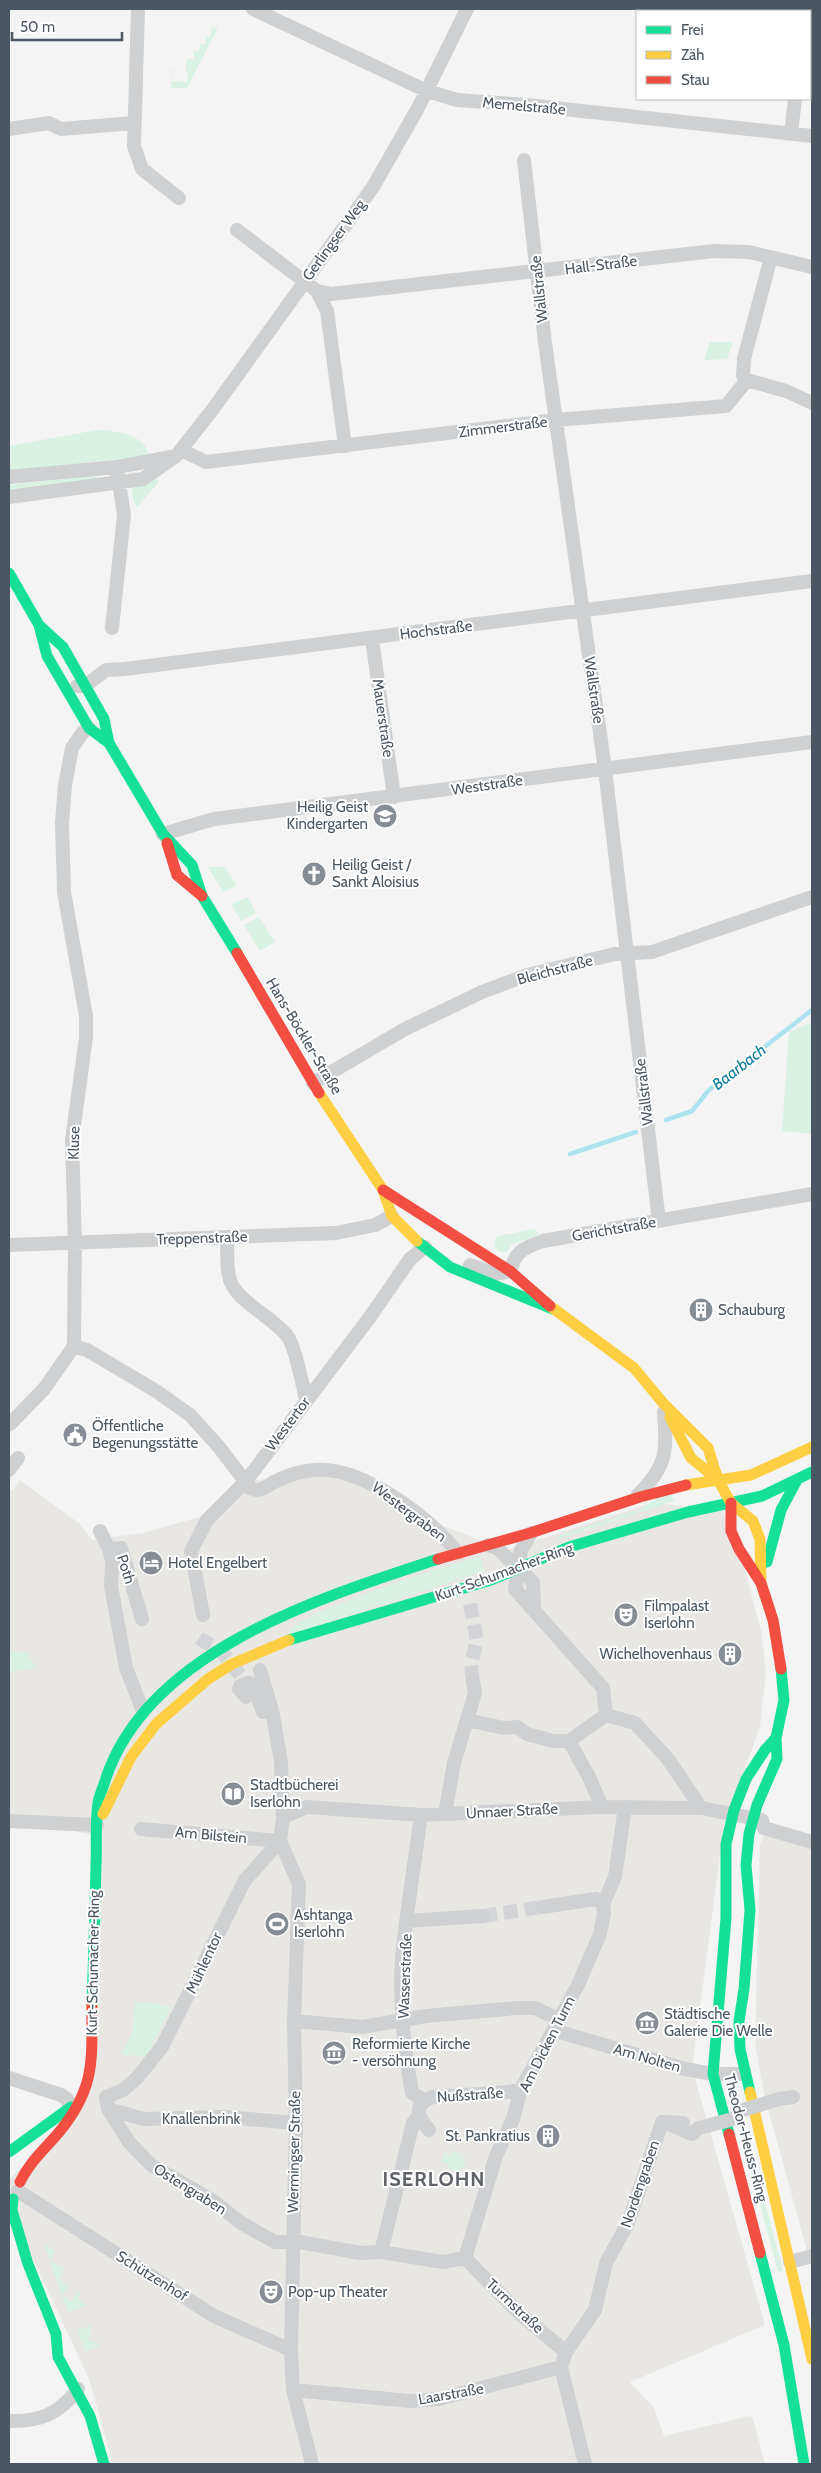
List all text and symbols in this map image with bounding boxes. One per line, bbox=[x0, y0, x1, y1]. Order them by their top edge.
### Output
scale bar bbox=[12, 10, 122, 42]
legend bbox=[636, 10, 811, 100]
text: 50 m bbox=[20, 18, 55, 36]
text: Frei bbox=[681, 21, 704, 39]
text: Zäh bbox=[681, 46, 704, 64]
text: Stau bbox=[681, 71, 710, 89]
street label: Memelstraße bbox=[482, 93, 567, 119]
street label: Gerlingser Weg bbox=[299, 196, 370, 284]
street label: Hall-Straße bbox=[564, 252, 638, 278]
street label: Wallstraße bbox=[527, 254, 551, 323]
street label: Zimmerstraße bbox=[458, 413, 549, 441]
street label: Hochstraße bbox=[399, 617, 474, 643]
street label: Wallstraße bbox=[580, 655, 608, 725]
street label: Mauerstraße bbox=[369, 678, 397, 759]
street label: Weststraße bbox=[450, 771, 524, 799]
place label: Heilig Geist Kindergarten bbox=[286, 798, 368, 833]
school or university icon: Heilig Geist Kindergarten bbox=[372, 803, 398, 829]
place label: Heilig Geist / Sankt Aloisius bbox=[332, 856, 419, 891]
church icon: Heilig Geist / Sankt Aloisius bbox=[301, 861, 327, 887]
street label: Bleichstraße bbox=[515, 951, 595, 989]
street label: Hans-Böckler-Straße bbox=[262, 974, 346, 1098]
water label: Baarbach bbox=[708, 1040, 770, 1094]
street label: Wallstraße bbox=[631, 1057, 657, 1126]
street label: Kluse bbox=[64, 1125, 84, 1160]
street label: Gerichtstraße bbox=[571, 1213, 658, 1245]
street label: Treppenstraße bbox=[156, 1227, 248, 1249]
building icon: Schauburg bbox=[688, 1297, 714, 1323]
place label: Schauburg bbox=[718, 1301, 786, 1319]
street label: Westertor bbox=[262, 1393, 314, 1455]
place label: Öffentliche Begenungsstätte bbox=[92, 1417, 198, 1452]
public building icon: Öffentliche Begenungsstätte bbox=[62, 1422, 88, 1448]
street label: Westergraben bbox=[368, 1478, 450, 1546]
street label: Kurt-Schumacher-Ring bbox=[433, 1539, 576, 1605]
hotel icon: Hotel Engelbert bbox=[138, 1550, 164, 1576]
street label: Poth bbox=[113, 1552, 139, 1586]
place label: Hotel Engelbert bbox=[168, 1554, 267, 1572]
place label: Filmpalast Iserlohn bbox=[644, 1597, 709, 1632]
theatre icon: Filmpalast Iserlohn bbox=[613, 1602, 639, 1628]
building icon: Wichelhovenhaus bbox=[717, 1641, 743, 1667]
place label: Wichelhovenhaus bbox=[600, 1645, 712, 1663]
place label: Stadtbücherei Iserlohn bbox=[250, 1776, 338, 1811]
library icon: Stadtbücherei Iserlohn bbox=[220, 1781, 246, 1807]
street label: Unnaer Straße bbox=[466, 1800, 559, 1822]
street label: Am Bilstein bbox=[174, 1823, 248, 1847]
street label: Kurt-Schumacher-Ring bbox=[83, 1890, 103, 2036]
place label: Ashtanga Iserlohn bbox=[294, 1906, 354, 1941]
sports icon: Ashtanga Iserlohn bbox=[264, 1911, 290, 1937]
street label: Mühlentor bbox=[182, 1929, 226, 1996]
street label: Wasserstraße bbox=[395, 1933, 415, 2019]
street label: Am Dicken Turm bbox=[515, 1993, 579, 2095]
place label: Städtische Galerie Die Welle bbox=[664, 2005, 773, 2040]
museum icon: Städtische Galerie Die Welle bbox=[634, 2010, 660, 2036]
place label: Reformierte Kirche - versöhnung bbox=[352, 2035, 471, 2070]
museum icon: Reformierte Kirche - versöhnung bbox=[321, 2040, 347, 2066]
street label: Am Nolten bbox=[611, 2040, 683, 2076]
street label: Theodor-Heuss-Ring bbox=[720, 2072, 772, 2205]
street label: Nußstraße bbox=[436, 2084, 504, 2106]
street label: Wermingser Straße bbox=[284, 2091, 304, 2213]
street label: Knallenbrink bbox=[162, 2110, 241, 2128]
building icon: St. Pankratius bbox=[535, 2123, 561, 2149]
place label: St. Pankratius bbox=[445, 2127, 530, 2145]
street label: Nordengraben bbox=[617, 2138, 663, 2230]
street label: Ostengraben bbox=[150, 2160, 230, 2218]
district label: ISERLOHN bbox=[383, 2167, 485, 2191]
street label: Schützenhof bbox=[113, 2247, 191, 2305]
street label: Turmstraße bbox=[483, 2275, 548, 2337]
theatre icon: Pop-up Theater bbox=[258, 2279, 284, 2305]
place label: Pop-up Theater bbox=[288, 2283, 387, 2301]
street label: Laarstraße bbox=[417, 2379, 485, 2409]

